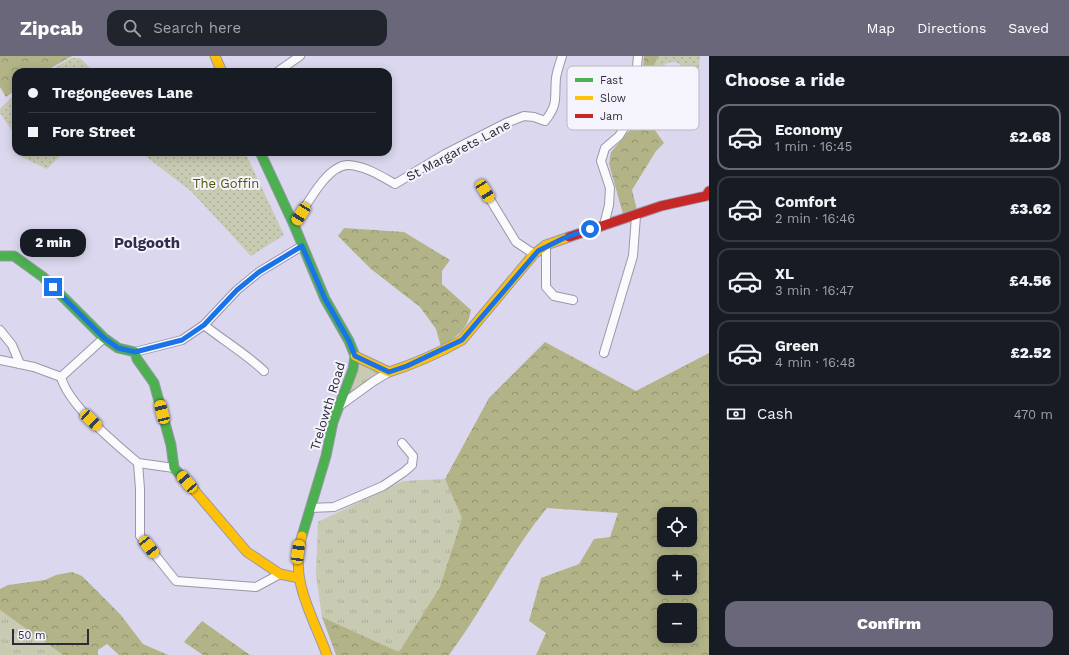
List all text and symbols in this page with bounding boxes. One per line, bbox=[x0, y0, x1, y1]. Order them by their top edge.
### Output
search box bbox=[107, 10, 387, 46]
text: Zipcab bbox=[20, 17, 83, 40]
icon: search bbox=[121, 17, 143, 39]
text: Search here bbox=[153, 19, 241, 37]
text: Map bbox=[867, 20, 895, 36]
text: Directions bbox=[917, 20, 986, 36]
text: Saved bbox=[1008, 20, 1049, 36]
legend bbox=[567, 66, 699, 130]
text: Choose a ride bbox=[725, 69, 845, 90]
text: Fast bbox=[600, 74, 623, 87]
text: Tregongeeves Lane bbox=[52, 84, 193, 102]
text: Slow bbox=[600, 92, 626, 105]
text: Jam bbox=[600, 110, 623, 123]
street label: St Margarets Lane bbox=[404, 117, 513, 184]
icon: car bbox=[727, 119, 763, 155]
text: Economy bbox=[775, 121, 842, 139]
text: Fore Street bbox=[52, 123, 135, 141]
text: £2.68 bbox=[1009, 128, 1051, 146]
text: 1 min · 16:45 bbox=[775, 139, 852, 154]
park label: The Goffin bbox=[193, 176, 259, 191]
car bbox=[474, 178, 496, 204]
icon: car bbox=[727, 191, 763, 227]
text: Comfort bbox=[775, 193, 836, 211]
text: £3.62 bbox=[1010, 200, 1051, 218]
car bbox=[290, 201, 312, 227]
text: 2 min · 16:46 bbox=[775, 211, 855, 226]
route start bbox=[581, 220, 599, 238]
callout: 2 min bbox=[20, 229, 86, 257]
district label: Polgooth bbox=[114, 234, 180, 252]
text: 2 min bbox=[35, 235, 71, 250]
icon: car bbox=[727, 263, 763, 299]
text: XL bbox=[775, 265, 794, 283]
text: £4.56 bbox=[1009, 272, 1051, 290]
route end bbox=[44, 278, 62, 296]
text: 3 min · 16:47 bbox=[775, 283, 854, 298]
icon: car bbox=[727, 335, 763, 371]
text: Green bbox=[775, 337, 819, 355]
text: £2.52 bbox=[1010, 344, 1051, 362]
text: 4 min · 16:48 bbox=[775, 355, 856, 370]
street label: Trelowth Road bbox=[307, 360, 348, 452]
car bbox=[153, 399, 171, 425]
icon: cash bbox=[725, 403, 747, 425]
text: Cash bbox=[757, 405, 793, 423]
car bbox=[78, 407, 104, 433]
text: 470 m bbox=[1014, 407, 1053, 422]
car bbox=[175, 469, 199, 495]
map controls bbox=[657, 507, 697, 643]
button: locate bbox=[657, 507, 697, 547]
car bbox=[137, 534, 161, 560]
car bbox=[291, 539, 305, 565]
button: + bbox=[657, 555, 697, 595]
button: Confirm bbox=[725, 601, 1053, 647]
button: − bbox=[657, 603, 697, 643]
scale bar bbox=[12, 627, 89, 646]
text: 50 m bbox=[18, 629, 45, 642]

